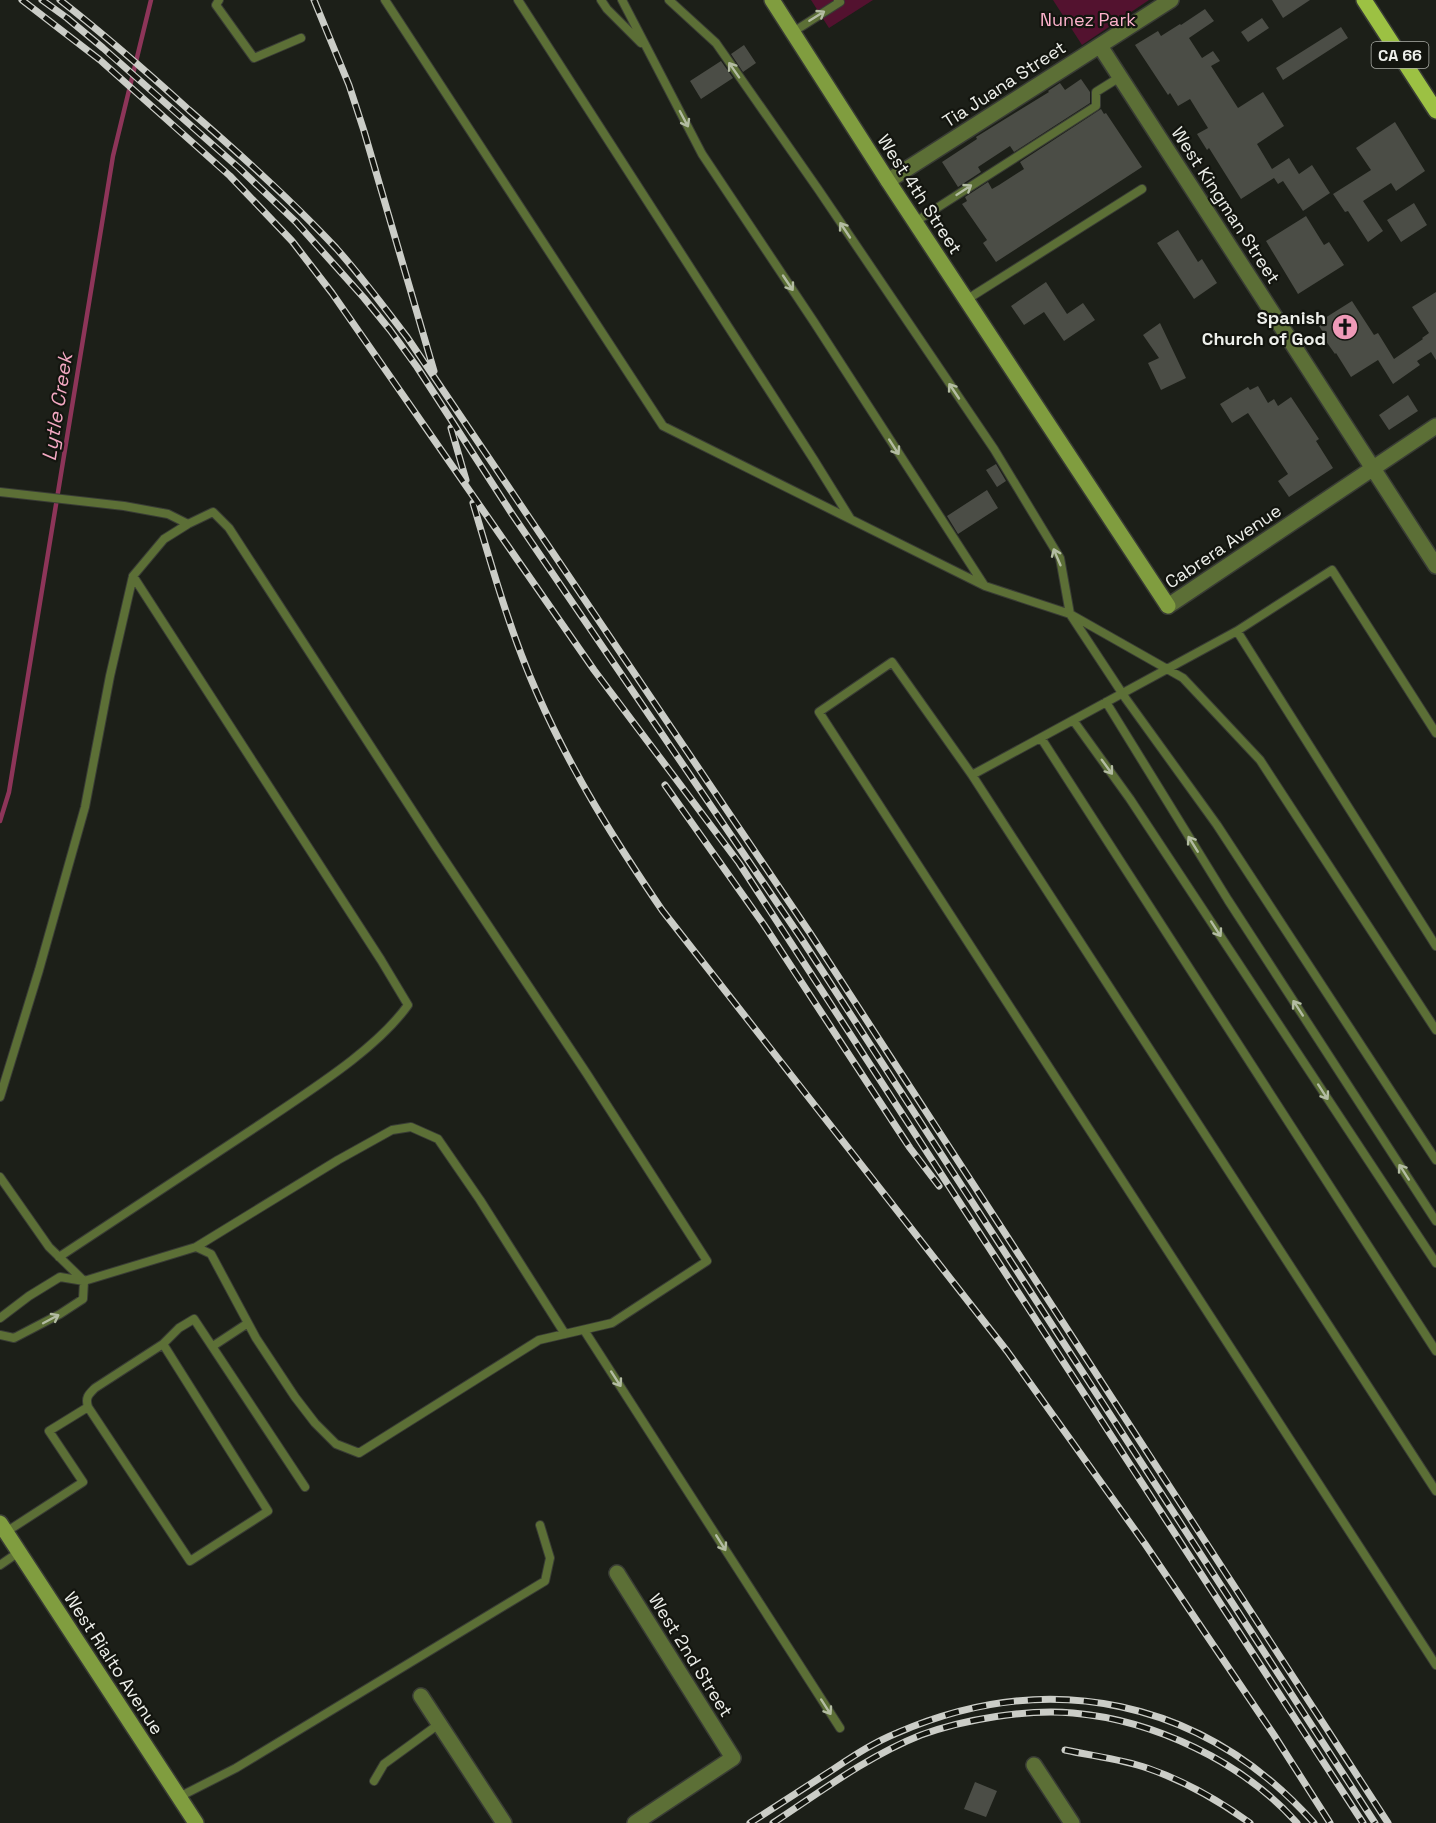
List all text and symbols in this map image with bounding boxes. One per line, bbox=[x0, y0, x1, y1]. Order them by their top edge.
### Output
park label: Nunez Park bbox=[1040, 8, 1136, 31]
one-way arrow bbox=[808, 10, 825, 22]
street label: Tia Juana Street bbox=[938, 36, 1070, 132]
road number: CA 66 bbox=[1372, 42, 1428, 68]
one-way arrow bbox=[728, 62, 740, 78]
one-way arrow bbox=[678, 109, 690, 127]
street label: West Kingman Street bbox=[1167, 122, 1285, 288]
street label: West 4th Street bbox=[873, 130, 967, 258]
one-way arrow bbox=[955, 184, 972, 196]
one-way arrow bbox=[839, 222, 851, 239]
one-way arrow bbox=[782, 274, 794, 291]
place label: Spanish Church of God bbox=[1202, 306, 1326, 350]
church icon: Spanish Church of God bbox=[1330, 312, 1360, 342]
water label: Lytle Creek bbox=[36, 349, 79, 463]
one-way arrow bbox=[948, 383, 961, 400]
one-way arrow bbox=[888, 438, 901, 455]
street label: Cabrera Avenue bbox=[1160, 499, 1286, 593]
one-way arrow bbox=[1051, 548, 1062, 566]
one-way arrow bbox=[1101, 759, 1113, 775]
one-way arrow bbox=[1187, 836, 1199, 853]
one-way arrow bbox=[1210, 921, 1222, 937]
one-way arrow bbox=[1292, 1000, 1304, 1017]
one-way arrow bbox=[1317, 1083, 1329, 1100]
one-way arrow bbox=[1398, 1164, 1410, 1181]
one-way arrow bbox=[41, 1313, 59, 1324]
one-way arrow bbox=[610, 1370, 622, 1387]
one-way arrow bbox=[715, 1534, 727, 1551]
street label: West Rialto Avenue bbox=[59, 1587, 169, 1739]
street label: West 2nd Street bbox=[644, 1589, 738, 1721]
one-way arrow bbox=[821, 1698, 833, 1715]

